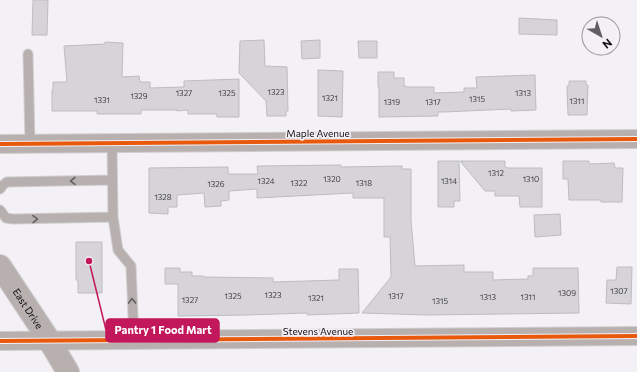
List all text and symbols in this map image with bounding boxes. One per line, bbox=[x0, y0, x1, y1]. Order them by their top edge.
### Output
north arrow bbox=[581, 16, 621, 56]
text: N bbox=[600, 37, 615, 52]
house number: 1323 bbox=[268, 87, 285, 97]
house number: 1327 bbox=[176, 88, 192, 98]
house number: 1325 bbox=[219, 88, 236, 98]
house number: 1313 bbox=[515, 88, 531, 98]
house number: 1329 bbox=[130, 91, 148, 101]
house number: 1321 bbox=[322, 93, 338, 103]
house number: 1315 bbox=[469, 94, 485, 104]
house number: 1331 bbox=[94, 95, 110, 105]
house number: 1311 bbox=[570, 96, 584, 106]
house number: 1319 bbox=[384, 97, 400, 107]
house number: 1317 bbox=[425, 97, 441, 107]
street label: Maple Avenue bbox=[286, 127, 350, 139]
house number: 1312 bbox=[488, 168, 504, 178]
house number: 1320 bbox=[323, 174, 341, 184]
house number: 1310 bbox=[523, 174, 539, 184]
one-way arrow bbox=[70, 176, 76, 185]
house number: 1324 bbox=[257, 176, 275, 186]
house number: 1314 bbox=[441, 176, 457, 186]
house number: 1322 bbox=[291, 178, 308, 188]
house number: 1318 bbox=[356, 178, 372, 188]
house number: 1326 bbox=[207, 179, 225, 189]
house number: 1328 bbox=[154, 192, 172, 202]
one-way arrow bbox=[32, 215, 38, 223]
street label: East Drive bbox=[10, 286, 46, 331]
house number: 1307 bbox=[610, 286, 628, 296]
house number: 1309 bbox=[558, 288, 576, 298]
house number: 1323 bbox=[265, 290, 282, 300]
house number: 1325 bbox=[225, 291, 242, 301]
house number: 1317 bbox=[388, 291, 404, 301]
house number: 1313 bbox=[480, 292, 496, 302]
house number: 1311 bbox=[521, 292, 535, 302]
house number: 1321 bbox=[308, 293, 324, 303]
house number: 1327 bbox=[182, 295, 198, 305]
house number: 1315 bbox=[432, 296, 448, 306]
one-way arrow bbox=[128, 298, 136, 304]
callout: Pantry 1 Food Mart bbox=[106, 319, 219, 342]
text: Pantry 1 Food Mart bbox=[114, 323, 212, 336]
street label: Stevens Avenue bbox=[283, 325, 353, 337]

